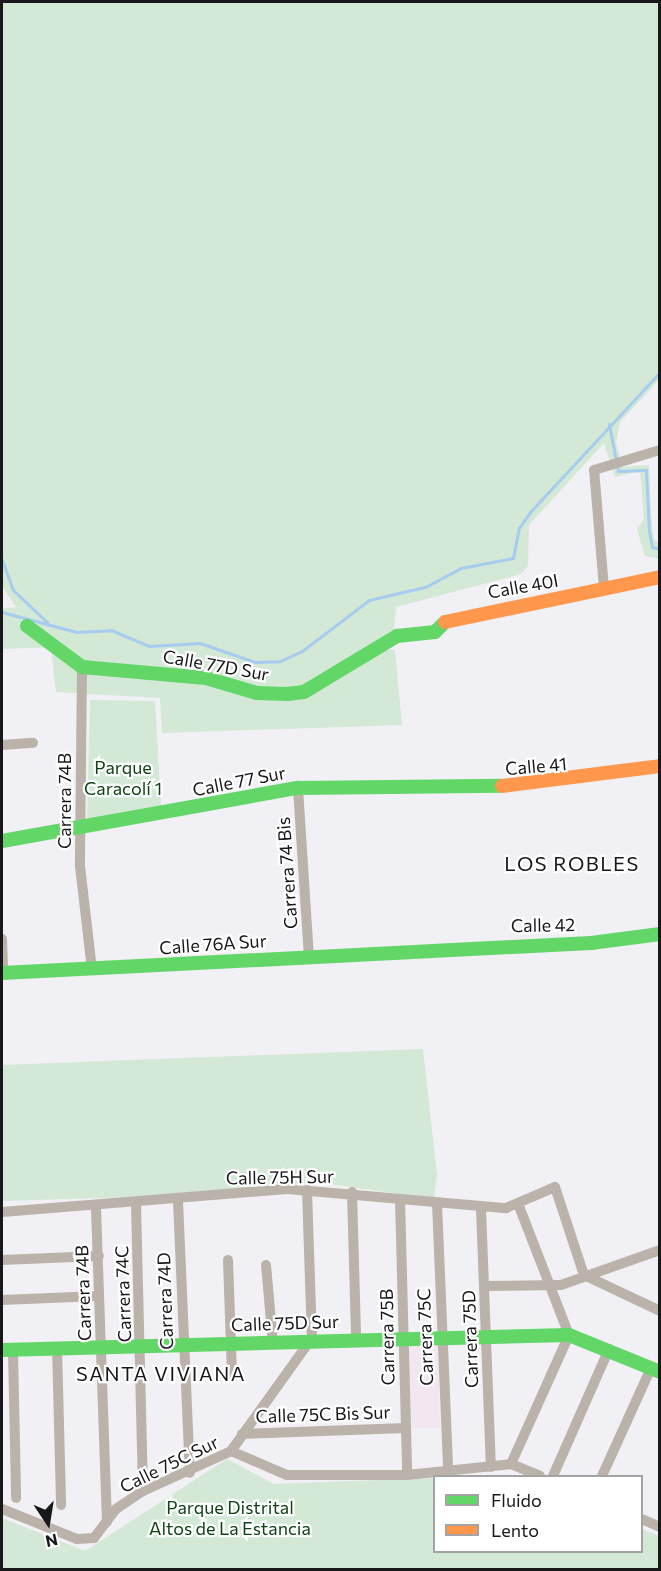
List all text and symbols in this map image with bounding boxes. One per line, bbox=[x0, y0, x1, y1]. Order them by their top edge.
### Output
street label: Calle 40I bbox=[486, 569, 560, 603]
street label: Calle 77D Sur bbox=[161, 645, 271, 685]
street label: Carrera 74B bbox=[53, 753, 75, 849]
street label: Calle 41 bbox=[504, 753, 568, 779]
park label: Parque Caracolí 1 bbox=[84, 757, 162, 800]
street label: Calle 77 Sur bbox=[191, 761, 287, 801]
street label: Carrera 74 Bis bbox=[272, 816, 302, 930]
district label: LOS ROBLES bbox=[504, 851, 640, 875]
street label: Calle 42 bbox=[511, 914, 575, 936]
street label: Calle 76A Sur bbox=[159, 929, 267, 959]
street label: Calle 75H Sur bbox=[226, 1165, 334, 1189]
street label: Carrera 74B bbox=[71, 1245, 95, 1341]
street label: Carrera 74C bbox=[111, 1245, 135, 1343]
street label: Carrera 74D bbox=[153, 1252, 177, 1350]
street label: Carrera 75C bbox=[413, 1288, 437, 1386]
street label: Carrera 75B bbox=[375, 1289, 399, 1385]
street label: Carrera 75D bbox=[457, 1290, 483, 1388]
street label: Calle 75D Sur bbox=[231, 1310, 339, 1336]
district label: SANTA VIVIANA bbox=[76, 1361, 246, 1385]
street label: Calle 75C Bis Sur bbox=[255, 1401, 391, 1427]
street label: Calle 75C Sur bbox=[116, 1431, 222, 1497]
legend bbox=[433, 1475, 643, 1553]
text: Fluido bbox=[491, 1489, 542, 1511]
north arrow bbox=[18, 1493, 78, 1553]
park label: Parque Distrital Altos de La Estancia bbox=[149, 1497, 311, 1540]
text: Lento bbox=[491, 1519, 539, 1541]
text: N bbox=[44, 1531, 60, 1552]

